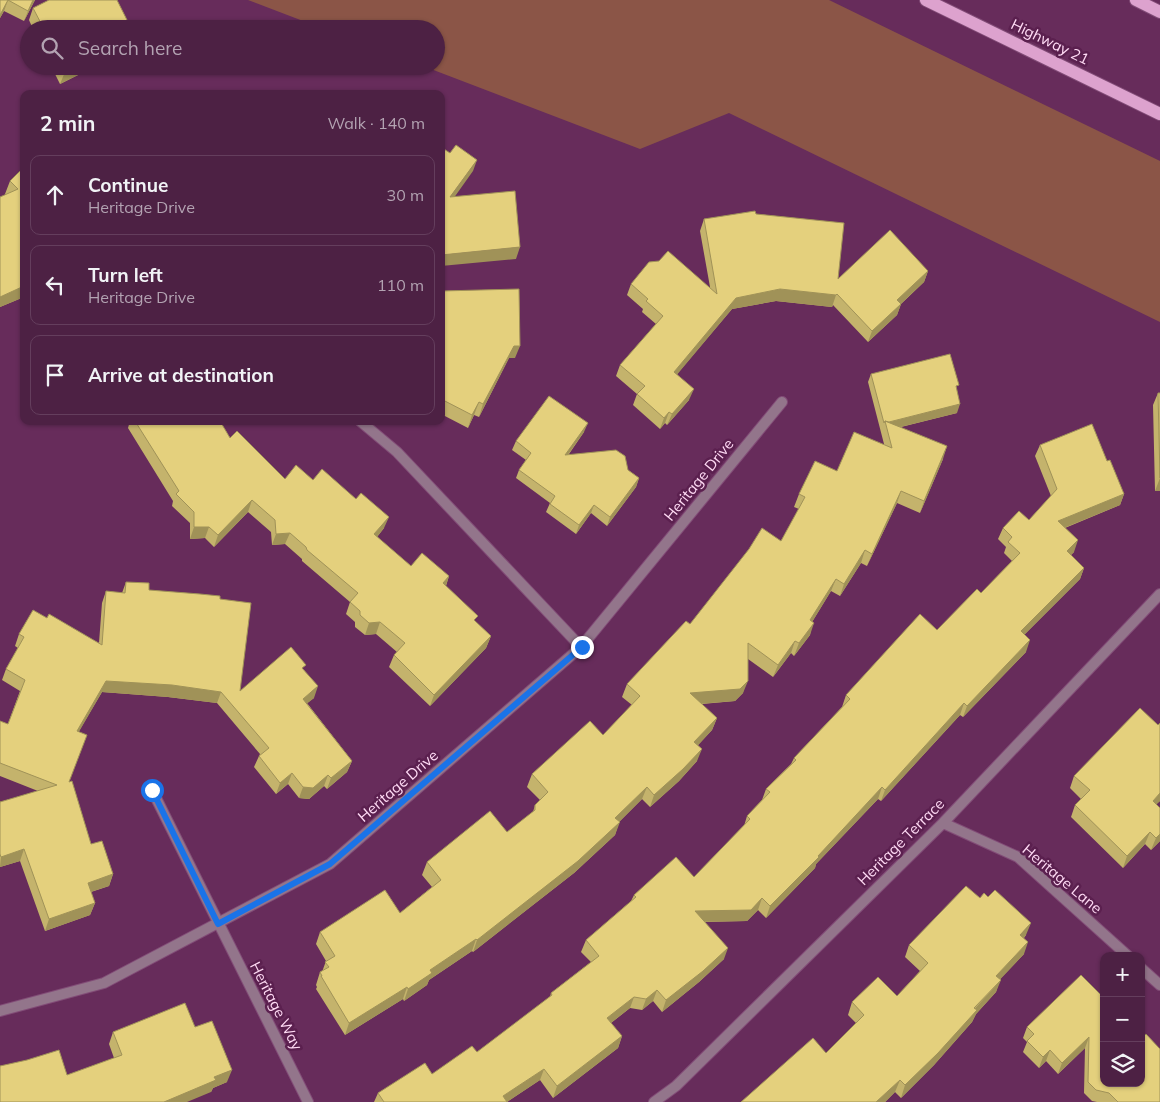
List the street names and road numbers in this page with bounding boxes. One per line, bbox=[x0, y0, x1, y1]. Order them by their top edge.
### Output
street label: Highway 21 bbox=[1008, 14, 1092, 69]
street label: Heritage Drive bbox=[660, 435, 738, 525]
street label: Heritage Drive bbox=[354, 746, 442, 826]
street label: Heritage Terrace bbox=[853, 794, 948, 889]
street label: Heritage Lane bbox=[1019, 840, 1106, 917]
street label: Heritage Way bbox=[246, 958, 307, 1053]

